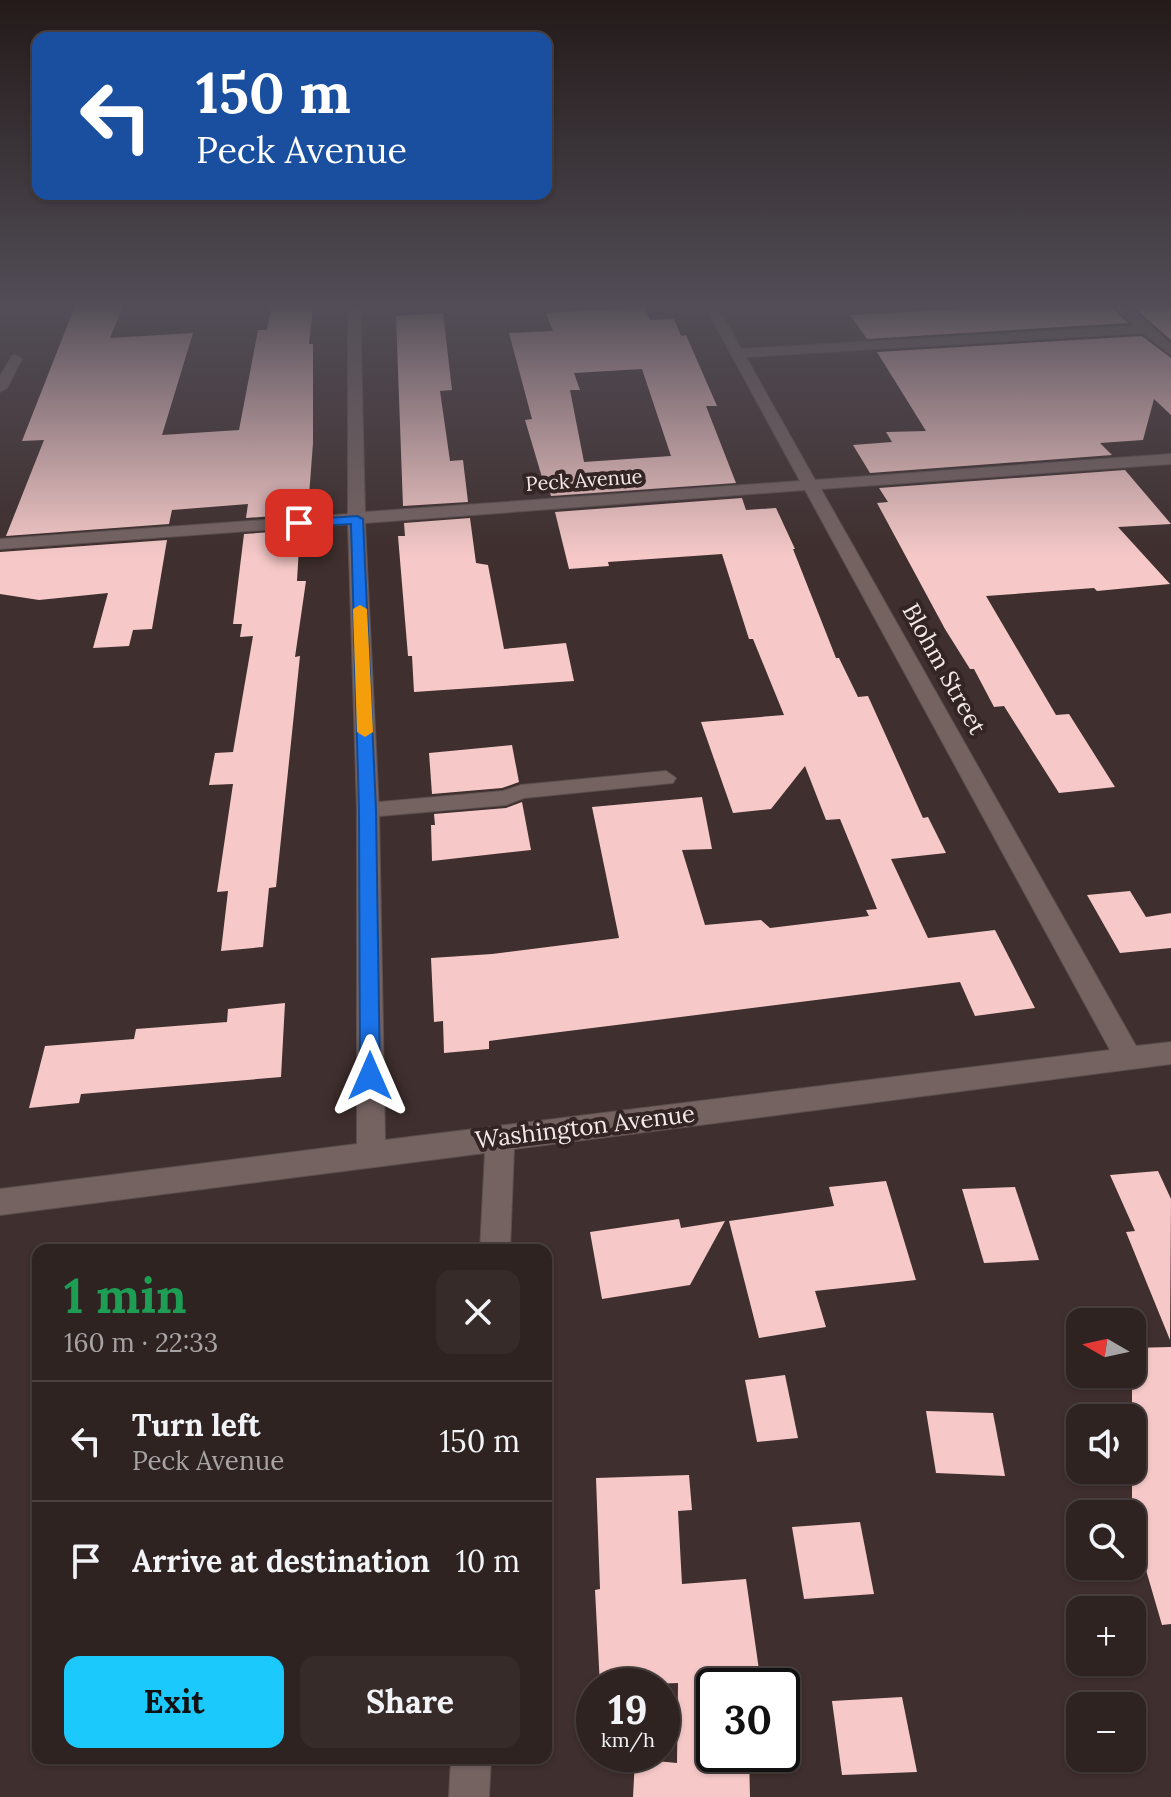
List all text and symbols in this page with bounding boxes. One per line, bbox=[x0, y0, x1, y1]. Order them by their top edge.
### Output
text: 150 m bbox=[196, 57, 351, 128]
icon: left bbox=[64, 64, 168, 168]
text: Peck Avenue bbox=[196, 127, 407, 173]
street label: Peck Avenue bbox=[525, 463, 643, 496]
pin bbox=[265, 489, 333, 557]
icon: arrive bbox=[277, 501, 321, 545]
street label: Blohm Street bbox=[896, 598, 994, 741]
position arrow bbox=[328, 1034, 412, 1118]
street label: Washington Avenue bbox=[473, 1098, 697, 1155]
text: 1 min bbox=[64, 1265, 187, 1326]
button: close bbox=[436, 1270, 520, 1354]
north arrow bbox=[1066, 1308, 1146, 1388]
map controls bbox=[1066, 1308, 1146, 1772]
text: 160 m · 22:33 bbox=[64, 1326, 218, 1359]
button: sound bbox=[1066, 1404, 1146, 1484]
text: Turn left bbox=[132, 1406, 260, 1444]
icon: left bbox=[64, 1419, 108, 1463]
text: 150 m bbox=[439, 1422, 520, 1460]
text: Peck Avenue bbox=[132, 1444, 284, 1477]
button: search bbox=[1066, 1500, 1146, 1580]
icon: arrive bbox=[64, 1539, 108, 1583]
text: Arrive at destination bbox=[132, 1542, 430, 1580]
text: 10 m bbox=[456, 1542, 520, 1580]
button: + bbox=[1066, 1596, 1146, 1676]
button: Exit bbox=[64, 1656, 284, 1748]
button: Share bbox=[300, 1656, 520, 1748]
speed limit sign: 30 bbox=[696, 1668, 800, 1772]
text: 19 bbox=[608, 1684, 648, 1735]
button: − bbox=[1066, 1692, 1146, 1772]
text: km/h bbox=[601, 1727, 655, 1752]

